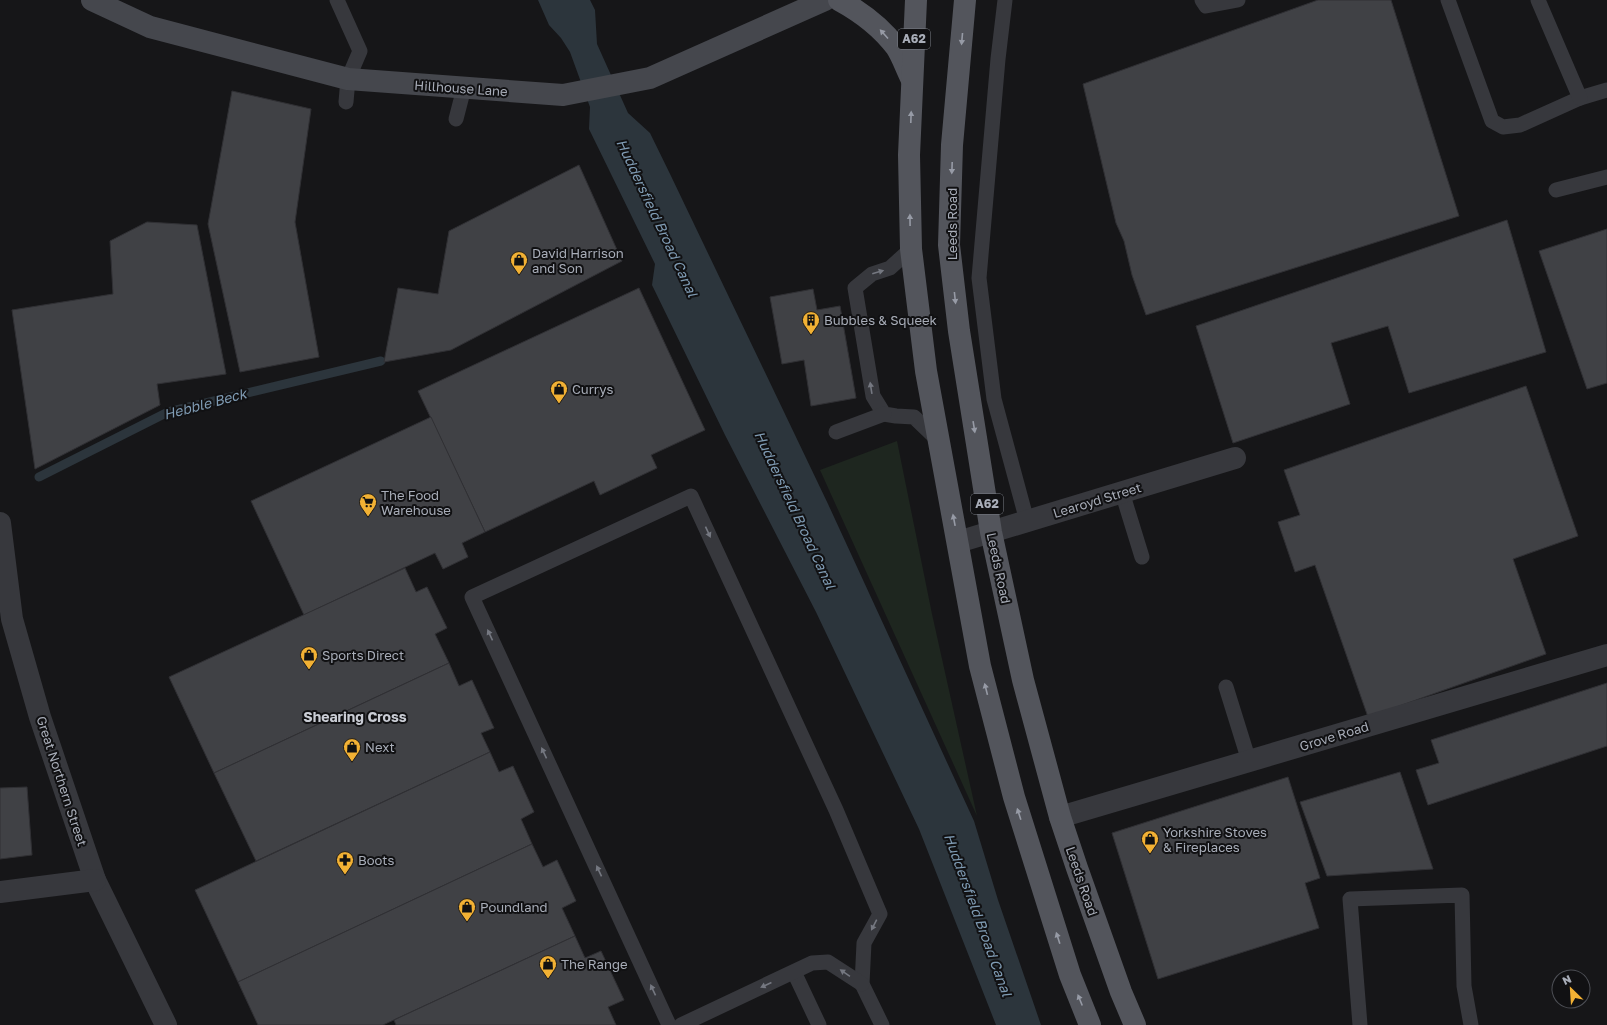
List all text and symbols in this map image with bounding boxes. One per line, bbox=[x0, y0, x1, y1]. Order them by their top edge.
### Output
one-way arrow bbox=[880, 29, 889, 39]
road number: A62 bbox=[898, 29, 930, 49]
one-way arrow bbox=[958, 33, 965, 45]
street label: Hillhouse Lane bbox=[414, 77, 508, 99]
one-way arrow bbox=[907, 111, 914, 123]
water label: Huddersfield Broad Canal bbox=[613, 136, 702, 300]
one-way arrow bbox=[948, 162, 955, 174]
street label: Leeds Road bbox=[944, 188, 960, 260]
one-way arrow bbox=[907, 213, 913, 226]
place label: David Harrison and Son bbox=[532, 245, 624, 276]
shop icon: David Harrison and Son bbox=[509, 250, 529, 275]
one-way arrow bbox=[873, 269, 885, 275]
one-way arrow bbox=[952, 292, 959, 304]
building icon: Bubbles & Squeek bbox=[801, 310, 821, 335]
place label: Bubbles & Squeek bbox=[824, 312, 937, 328]
shop icon: Currys bbox=[549, 379, 569, 404]
place label: Currys bbox=[572, 381, 614, 397]
one-way arrow bbox=[868, 382, 874, 394]
water label: Hebble Beck bbox=[162, 384, 250, 423]
one-way arrow bbox=[972, 421, 978, 433]
water label: Huddersfield Broad Canal bbox=[751, 428, 840, 592]
street label: Learoyd Street bbox=[1051, 479, 1143, 521]
place label: The Food Warehouse bbox=[381, 487, 451, 518]
supermarket icon: The Food Warehouse bbox=[358, 492, 378, 517]
road number: A62 bbox=[971, 494, 1003, 514]
one-way arrow bbox=[951, 514, 957, 526]
one-way arrow bbox=[705, 526, 711, 538]
street label: Leeds Road bbox=[984, 531, 1014, 605]
one-way arrow bbox=[487, 630, 493, 641]
shop icon: Sports Direct bbox=[299, 645, 319, 670]
place label: Sports Direct bbox=[322, 647, 404, 663]
one-way arrow bbox=[983, 682, 989, 694]
district label: Shearing Cross bbox=[303, 708, 407, 725]
street label: Great Northern Street bbox=[33, 714, 91, 848]
street label: Grove Road bbox=[1298, 718, 1370, 754]
shop icon: Next bbox=[342, 737, 362, 762]
place label: Next bbox=[365, 739, 395, 755]
one-way arrow bbox=[541, 748, 547, 759]
one-way arrow bbox=[1016, 808, 1022, 820]
place label: Yorkshire Stoves & Fireplaces bbox=[1163, 824, 1267, 855]
shop icon: Yorkshire Stoves & Fireplaces bbox=[1140, 829, 1160, 854]
water label: Huddersfield Broad Canal bbox=[941, 831, 1016, 999]
street label: Leeds Road bbox=[1063, 844, 1101, 918]
pharmacy icon: Boots bbox=[335, 850, 355, 875]
place label: Boots bbox=[358, 852, 395, 868]
one-way arrow bbox=[596, 866, 602, 877]
shop icon: Poundland bbox=[457, 897, 477, 922]
place label: Poundland bbox=[480, 899, 548, 915]
one-way arrow bbox=[871, 919, 877, 931]
one-way arrow bbox=[1055, 932, 1061, 944]
shop icon: The Range bbox=[538, 954, 558, 979]
place label: The Range bbox=[561, 956, 627, 972]
one-way arrow bbox=[840, 969, 850, 977]
north arrow bbox=[1551, 969, 1591, 1009]
text: N bbox=[1560, 972, 1573, 987]
one-way arrow bbox=[760, 982, 772, 988]
one-way arrow bbox=[650, 984, 656, 995]
one-way arrow bbox=[1077, 994, 1083, 1006]

